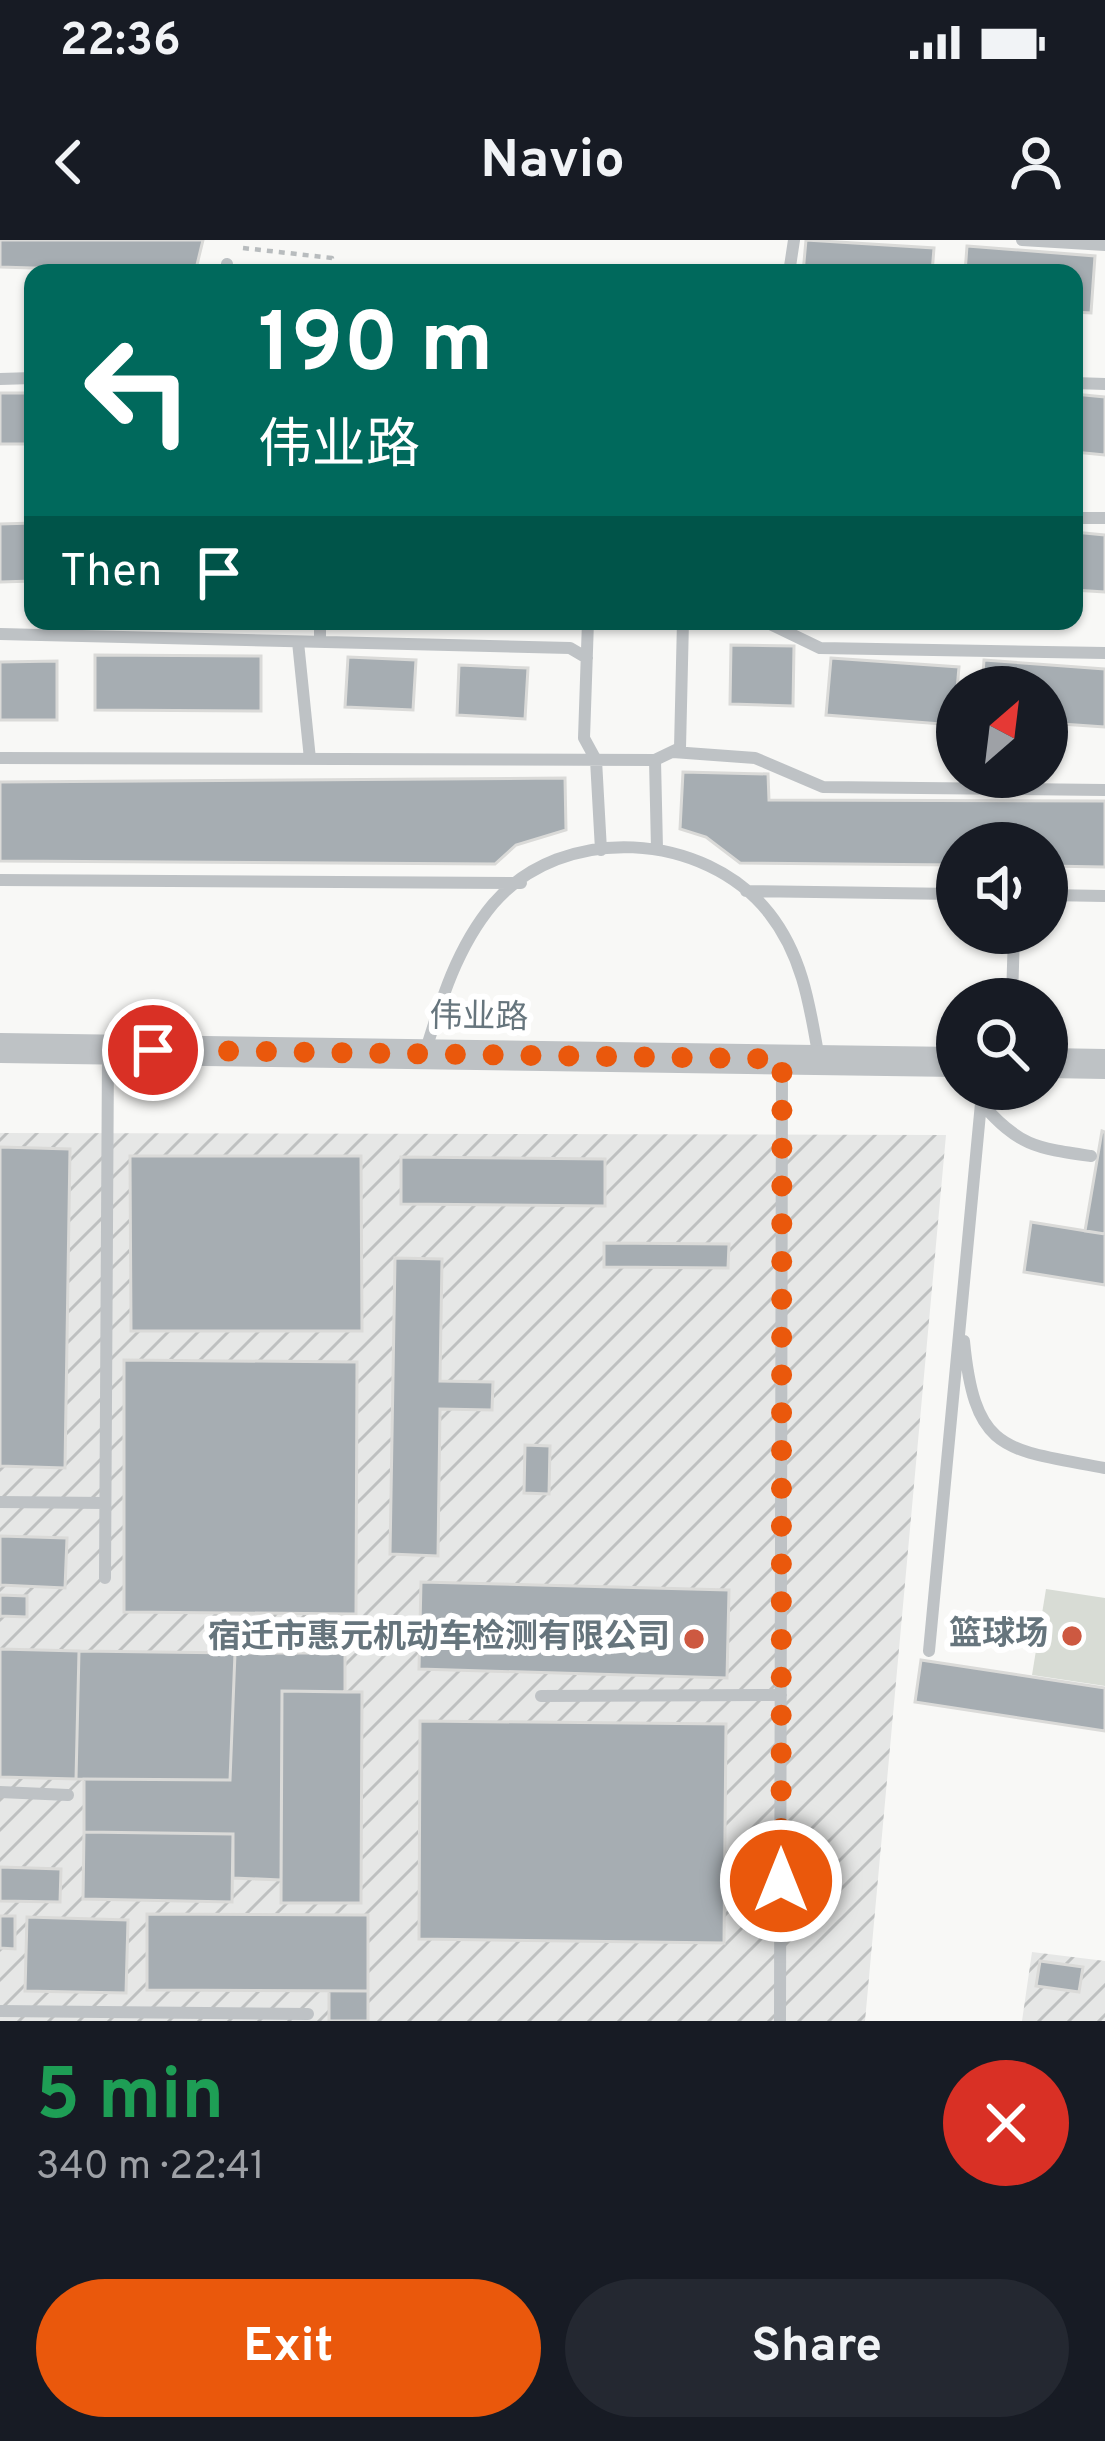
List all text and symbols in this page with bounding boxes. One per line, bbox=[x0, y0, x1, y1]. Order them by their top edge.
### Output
text: 22:36 bbox=[60, 14, 181, 71]
text: Navio bbox=[480, 128, 625, 197]
icon: back bbox=[36, 129, 102, 195]
icon: person bbox=[1003, 129, 1069, 195]
text: 190 m bbox=[258, 295, 493, 401]
icon: left bbox=[60, 312, 216, 468]
text: 伟业路 bbox=[258, 414, 420, 483]
icon: arrive bbox=[186, 540, 252, 606]
text: Then bbox=[60, 545, 162, 602]
north arrow bbox=[936, 666, 1068, 798]
map controls bbox=[936, 666, 1068, 1110]
button: sound bbox=[936, 822, 1068, 954]
button: search bbox=[936, 978, 1068, 1110]
street label: 伟业路 bbox=[429, 997, 529, 1041]
pin bbox=[102, 999, 204, 1101]
icon: arrive bbox=[120, 1017, 186, 1083]
place label: 篮球场 bbox=[949, 1615, 1048, 1657]
place label: 宿迁市惠元机动车检测有限公司 bbox=[208, 1618, 670, 1660]
marker: 篮球场 bbox=[1059, 1623, 1085, 1649]
marker: 宿迁市惠元机动车检测有限公司 bbox=[681, 1626, 707, 1652]
position arrow bbox=[718, 1818, 844, 1944]
text: 5 min bbox=[36, 2053, 224, 2145]
button: close bbox=[943, 2060, 1069, 2186]
text: 340 m · 22:41 bbox=[36, 2144, 265, 2193]
button: Exit bbox=[36, 2279, 541, 2417]
button: Share bbox=[565, 2279, 1069, 2417]

